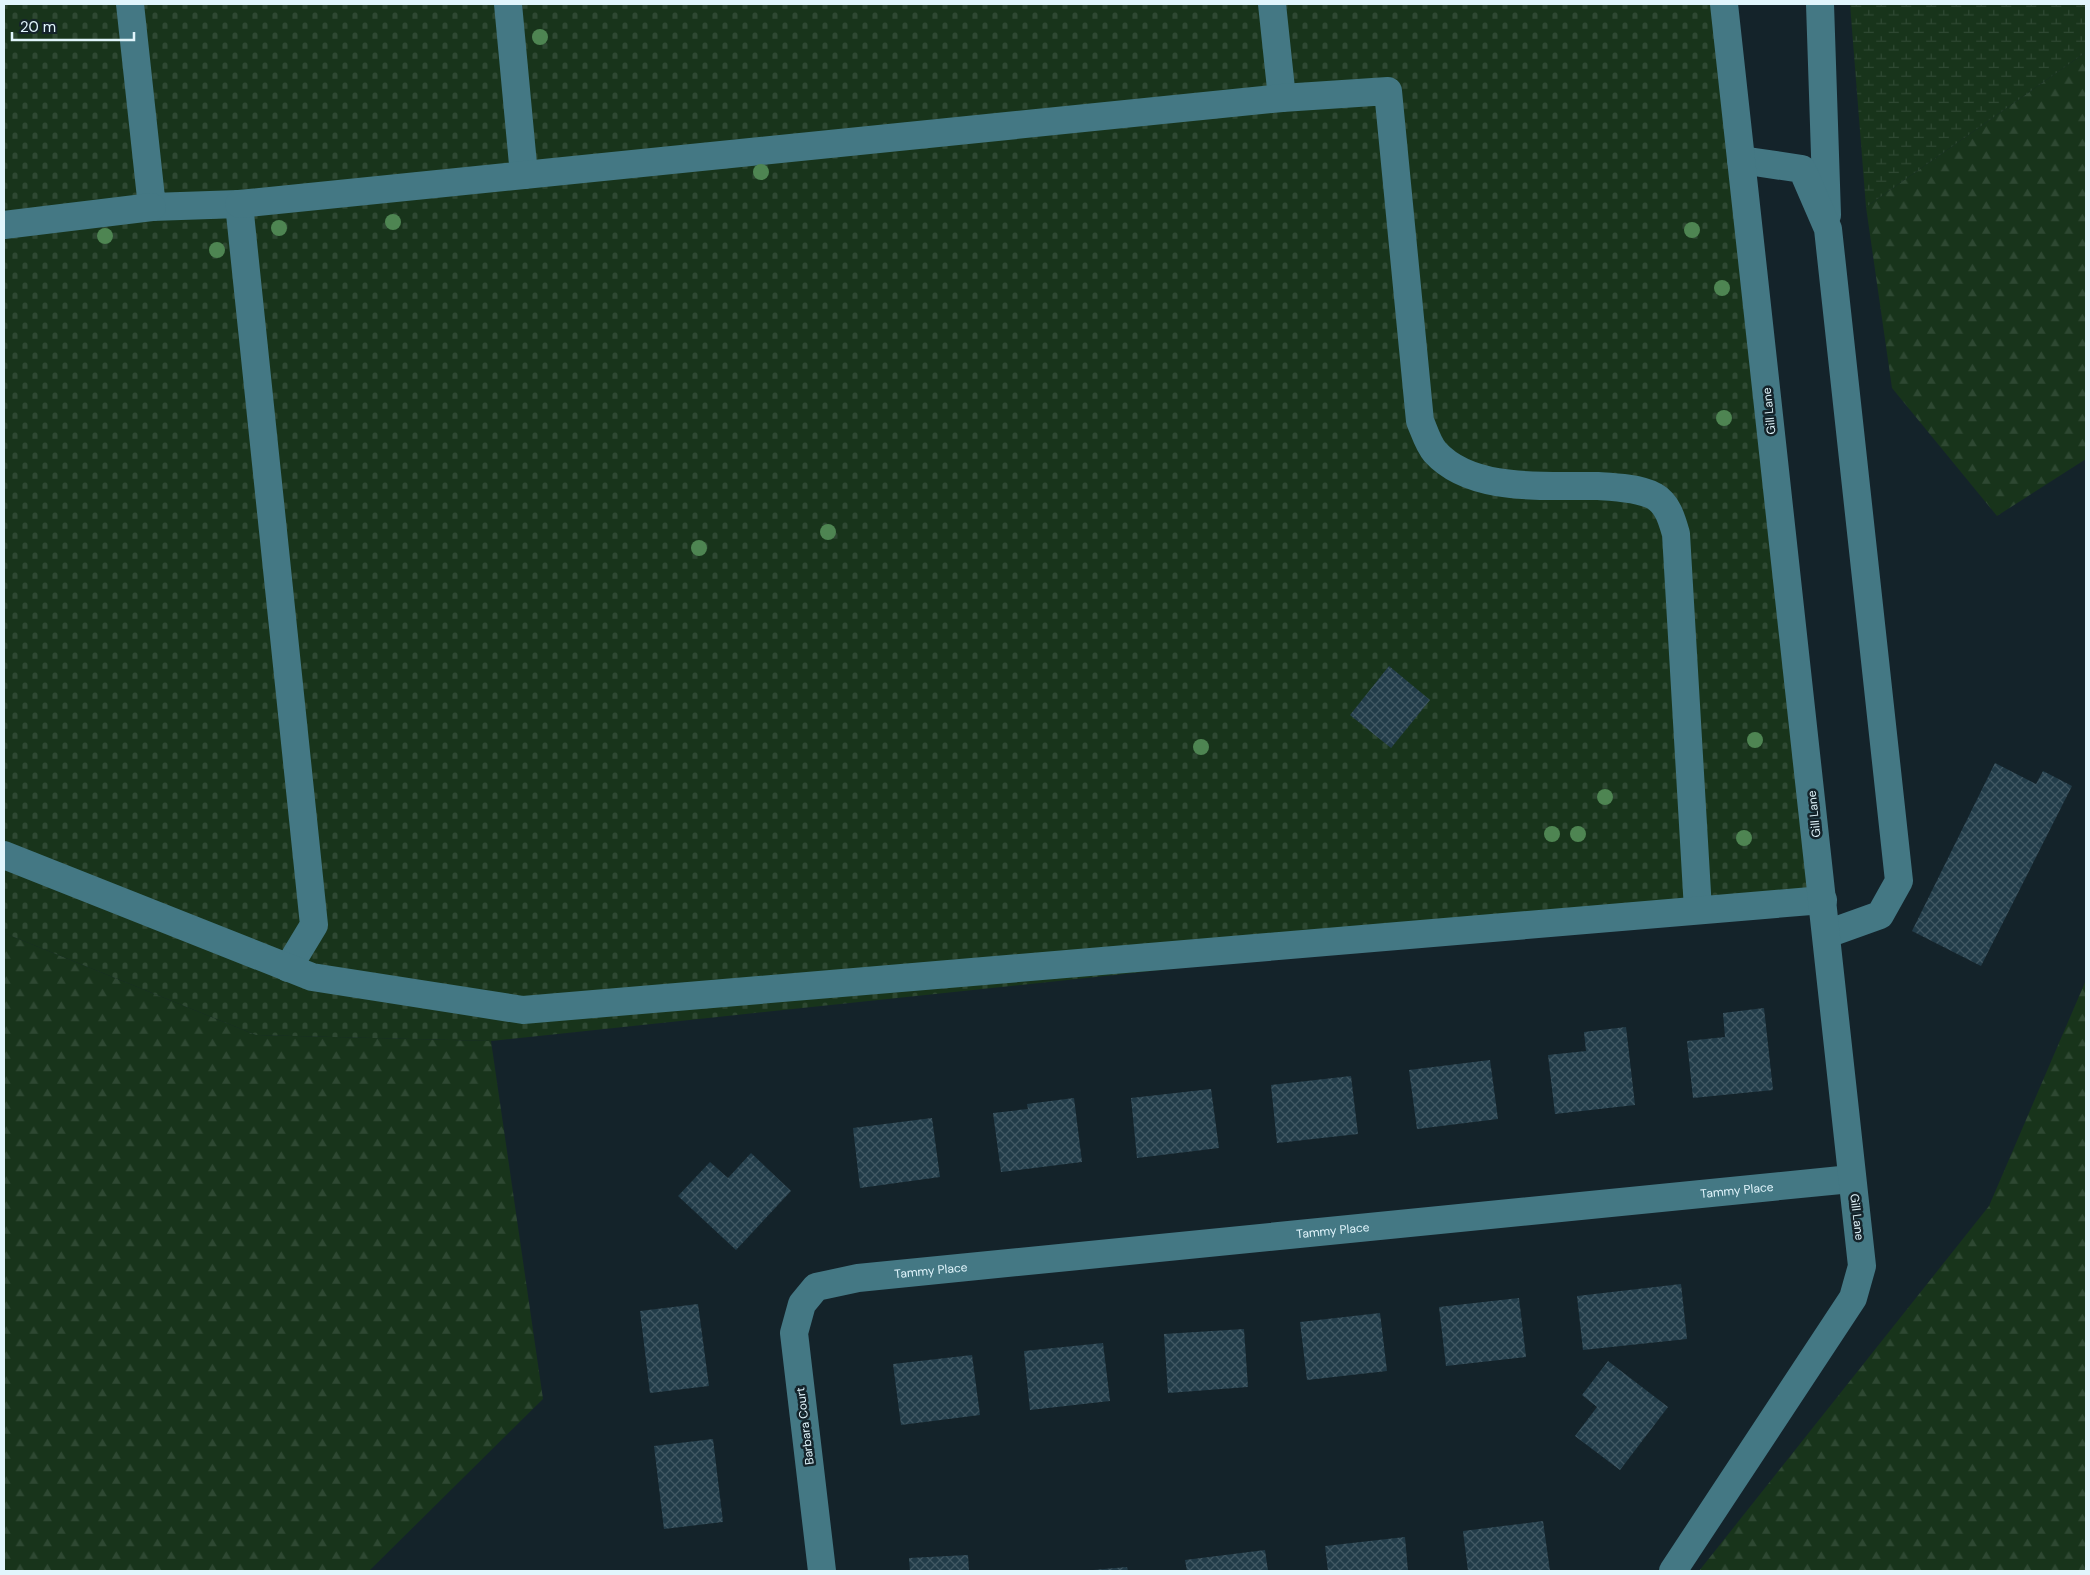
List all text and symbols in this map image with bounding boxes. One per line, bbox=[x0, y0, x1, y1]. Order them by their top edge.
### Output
scale bar bbox=[12, 10, 135, 42]
text: 20 m bbox=[20, 17, 56, 37]
street label: Gill Lane bbox=[1759, 387, 1779, 435]
street label: Gill Lane bbox=[1804, 790, 1824, 838]
street label: Tammy Place bbox=[1700, 1179, 1774, 1202]
street label: Gill Lane bbox=[1846, 1193, 1868, 1242]
street label: Tammy Place bbox=[1296, 1219, 1370, 1242]
street label: Tammy Place bbox=[894, 1259, 968, 1282]
street label: Barbara Court bbox=[792, 1386, 818, 1466]

